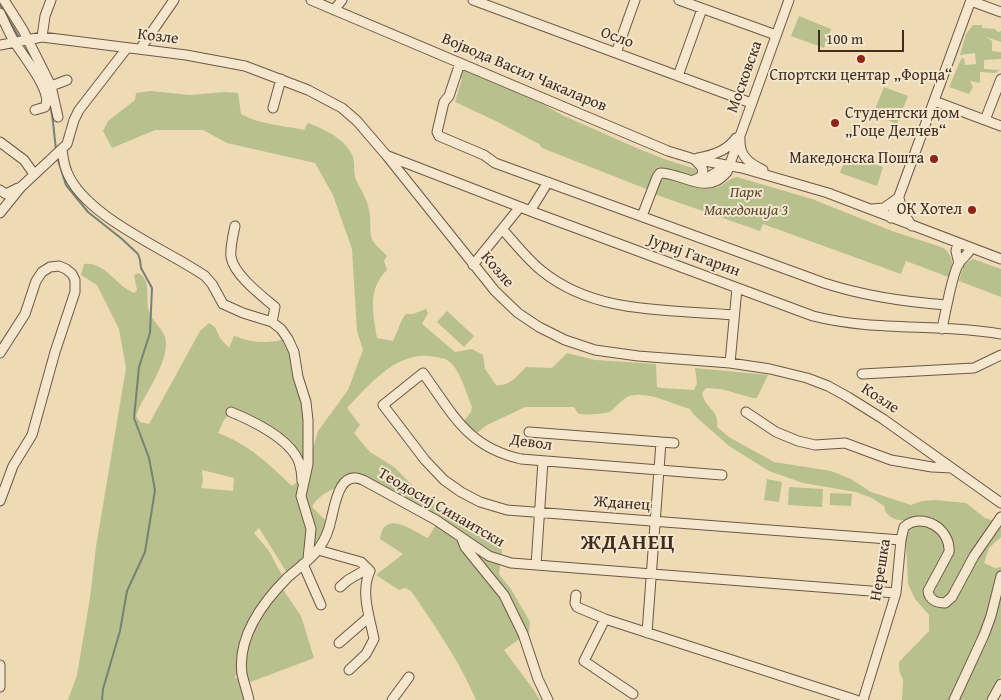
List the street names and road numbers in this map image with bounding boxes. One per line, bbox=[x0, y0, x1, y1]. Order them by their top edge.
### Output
street label: Осло bbox=[598, 23, 636, 53]
street label: Козле bbox=[136, 25, 180, 49]
street label: Војвода Васил Чакаларов bbox=[439, 30, 609, 116]
street label: Московска bbox=[723, 38, 767, 116]
street label: Јуриј Гагарин bbox=[645, 231, 743, 281]
street label: Козле bbox=[476, 248, 518, 292]
street label: Козле bbox=[857, 380, 903, 418]
street label: Девол bbox=[509, 431, 553, 455]
street label: Теодосиј Синаитски bbox=[374, 464, 508, 552]
street label: Жданец bbox=[593, 492, 651, 516]
street label: Нерешка bbox=[867, 538, 895, 602]

